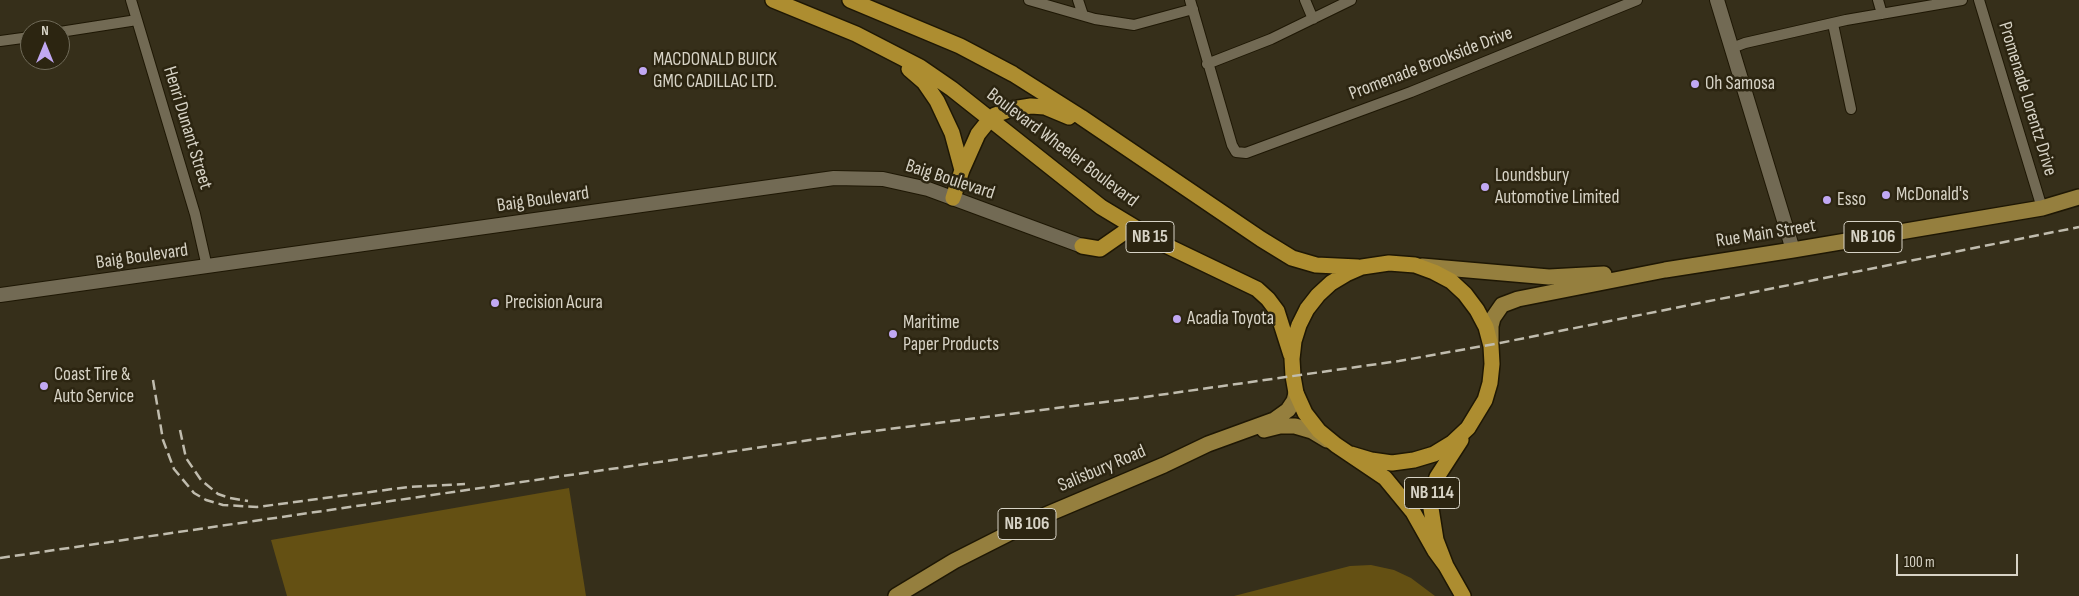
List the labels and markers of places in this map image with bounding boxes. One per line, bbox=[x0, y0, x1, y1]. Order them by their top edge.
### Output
place label: MACDONALD BUICK GMC CADILLAC LTD. bbox=[653, 49, 777, 93]
marker: MACDONALD BUICK GMC CADILLAC LTD. bbox=[637, 65, 649, 77]
place label: Oh Samosa bbox=[1705, 73, 1775, 95]
marker: Oh Samosa bbox=[1689, 78, 1701, 90]
place label: Loundsbury Automotive Limited bbox=[1495, 165, 1619, 209]
marker: Loundsbury Automotive Limited bbox=[1479, 181, 1491, 193]
place label: McDonald's bbox=[1896, 184, 1969, 206]
place label: Esso bbox=[1837, 189, 1866, 211]
marker: McDonald's bbox=[1880, 189, 1892, 201]
marker: Esso bbox=[1821, 194, 1833, 206]
place label: Precision Acura bbox=[505, 292, 603, 314]
marker: Precision Acura bbox=[489, 297, 501, 309]
place label: Acadia Toyota bbox=[1187, 308, 1274, 330]
place label: Maritime Paper Products bbox=[903, 312, 999, 356]
marker: Acadia Toyota bbox=[1171, 313, 1183, 325]
marker: Maritime Paper Products bbox=[887, 328, 899, 340]
place label: Coast Tire & Auto Service bbox=[54, 364, 134, 408]
marker: Coast Tire & Auto Service bbox=[38, 380, 50, 392]

